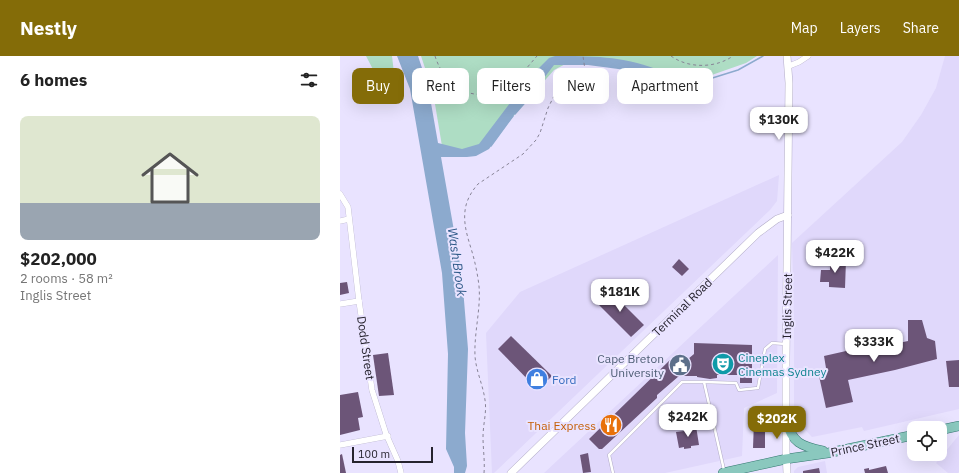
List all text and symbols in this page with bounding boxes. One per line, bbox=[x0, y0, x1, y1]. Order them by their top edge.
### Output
text: Nestly bbox=[20, 16, 77, 40]
text: Map bbox=[791, 19, 818, 37]
text: Layers bbox=[840, 19, 881, 37]
text: Share bbox=[903, 19, 939, 37]
chip: Buy bbox=[352, 68, 404, 104]
chip: Rent bbox=[412, 68, 469, 104]
chip: Filters bbox=[477, 68, 545, 104]
chip: New bbox=[553, 68, 609, 104]
chip: Apartment bbox=[617, 68, 713, 104]
text: 6 homes bbox=[20, 69, 87, 91]
icon: filters bbox=[298, 69, 320, 91]
pin: $130K bbox=[751, 107, 807, 141]
text: $130K bbox=[759, 111, 799, 128]
icon: home bbox=[134, 142, 206, 214]
water label: Wash Brook bbox=[444, 227, 470, 298]
pin: $422K bbox=[807, 240, 863, 274]
text: $422K bbox=[815, 244, 855, 261]
text: $202,000 bbox=[20, 248, 97, 270]
text: 2 rooms · 58 m² bbox=[20, 270, 113, 287]
street label: Inglis Street bbox=[779, 273, 795, 339]
street label: Terminal Road bbox=[649, 275, 715, 339]
pin: $181K bbox=[592, 279, 648, 313]
text: $181K bbox=[600, 283, 640, 300]
text: Inglis Street bbox=[20, 287, 91, 304]
street label: Dodd Street bbox=[354, 315, 378, 381]
pin: $333K bbox=[846, 329, 902, 363]
text: $333K bbox=[854, 333, 894, 350]
place label: Cineplex Cinemas Sydney bbox=[738, 350, 827, 379]
place label: Cape Breton University bbox=[597, 351, 664, 380]
theatre icon: Cineplex Cinemas Sydney bbox=[710, 351, 736, 377]
public building icon: Cape Breton University bbox=[667, 352, 693, 378]
shop icon: Ford bbox=[524, 366, 550, 392]
place label: Ford bbox=[552, 372, 576, 387]
pin: $242K bbox=[660, 404, 716, 438]
pin: $202K bbox=[749, 406, 805, 440]
text: $242K bbox=[668, 408, 708, 425]
text: $202K bbox=[757, 410, 797, 427]
restaurant icon: Thai Express bbox=[598, 412, 624, 438]
place label: Thai Express bbox=[527, 418, 596, 433]
map controls bbox=[907, 421, 947, 461]
button: locate bbox=[907, 421, 947, 461]
street label: Prince Street bbox=[829, 430, 901, 460]
scale bar bbox=[352, 445, 433, 464]
text: 100 m bbox=[358, 447, 390, 461]

